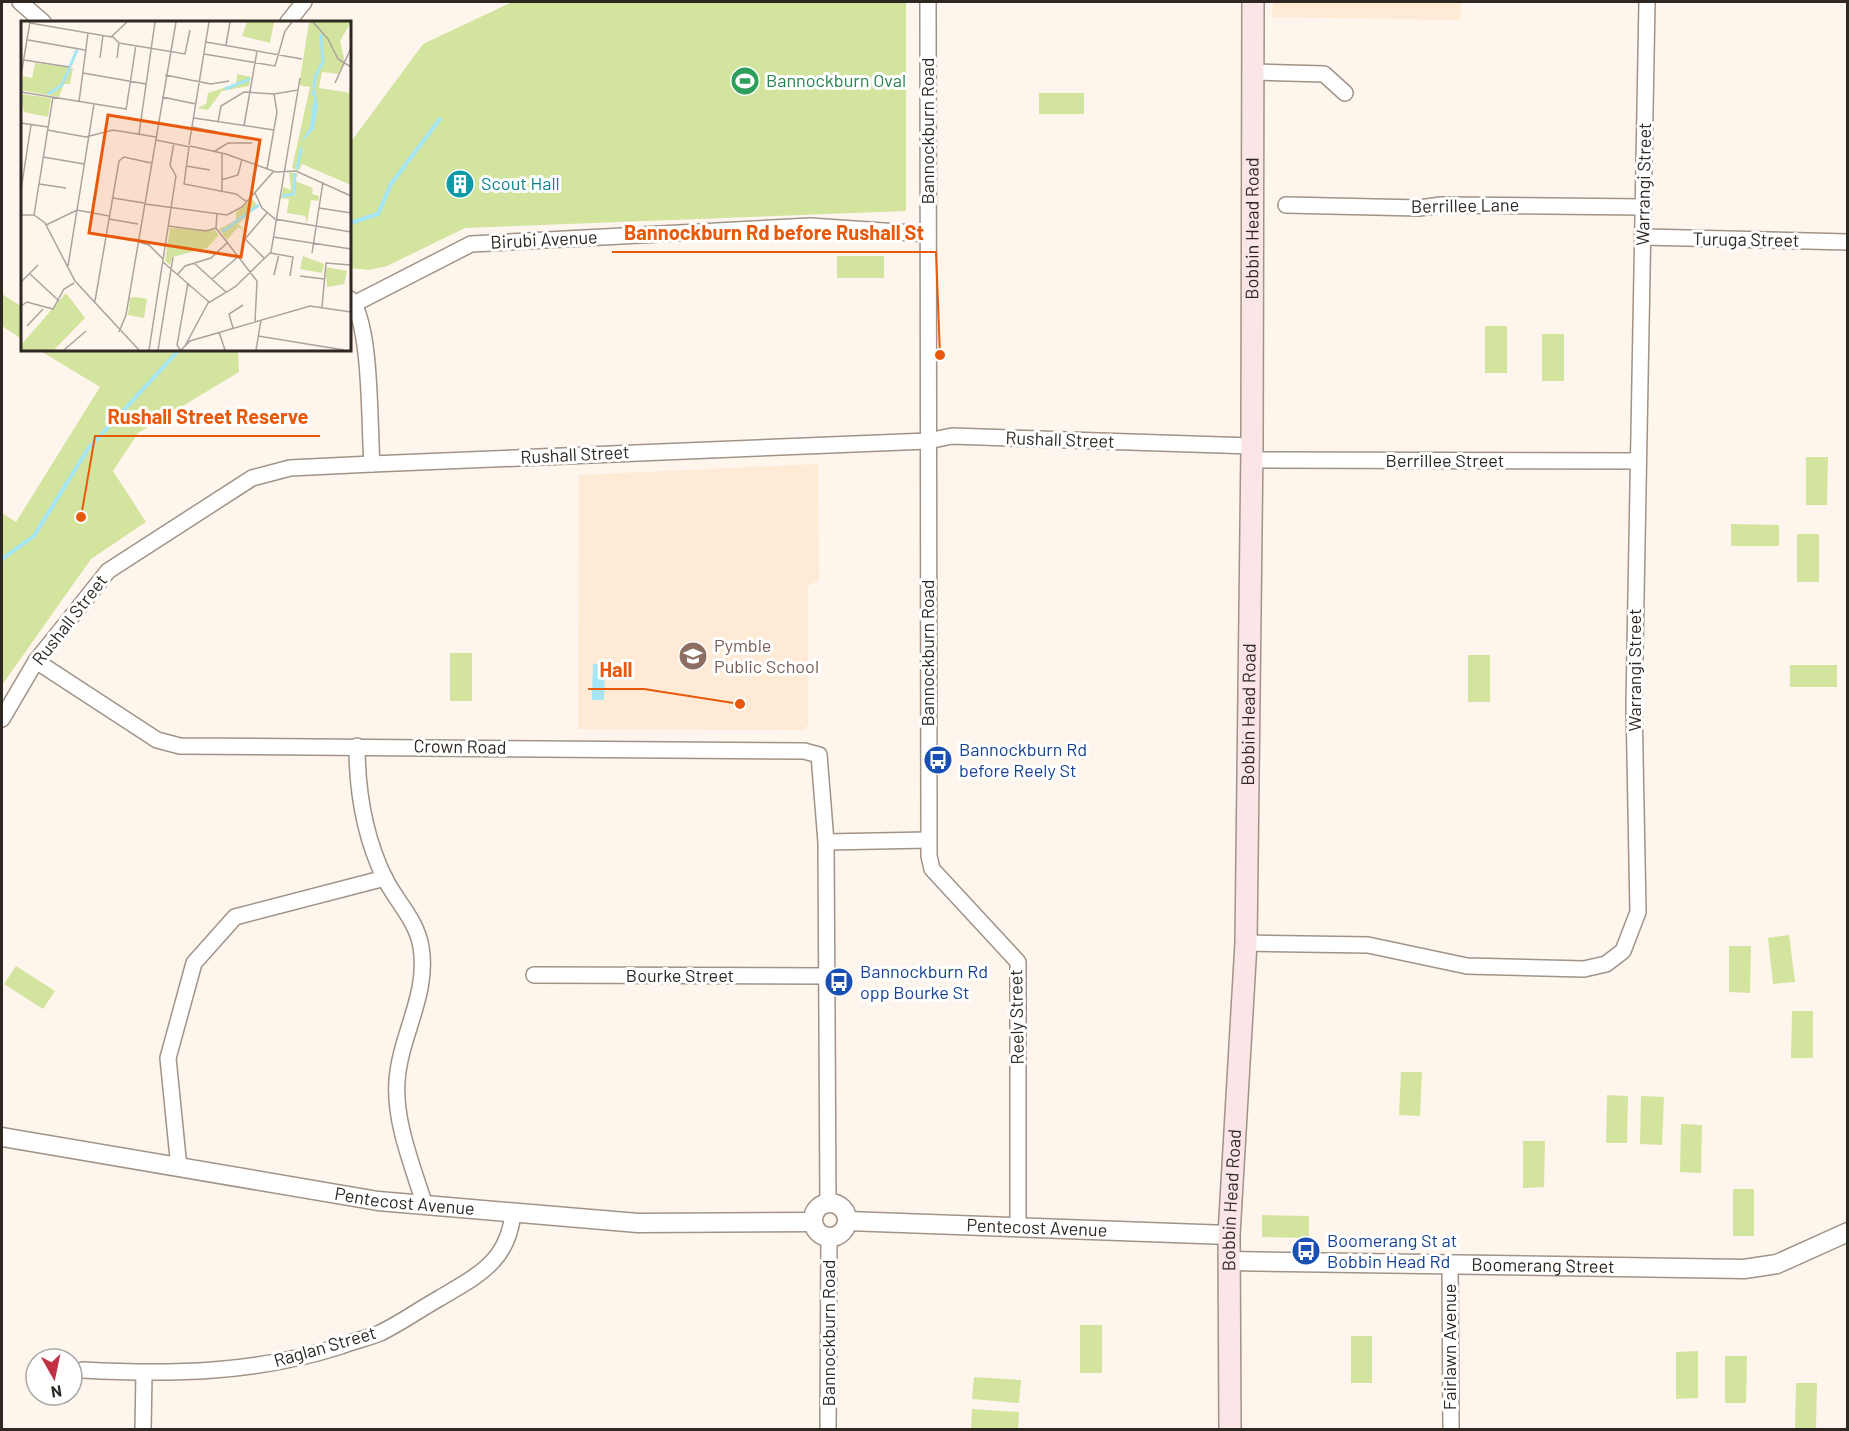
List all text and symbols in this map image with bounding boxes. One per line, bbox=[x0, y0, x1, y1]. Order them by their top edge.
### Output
inset map bbox=[21, 21, 351, 351]
street label: Bannockburn Road bbox=[916, 58, 938, 204]
sports icon: Bannockburn Oval bbox=[729, 65, 761, 97]
place label: Bannockburn Oval bbox=[766, 69, 906, 91]
street label: Warrangi Street bbox=[1631, 122, 1655, 246]
street label: Bobbin Head Road bbox=[1240, 157, 1263, 300]
building icon: Scout Hall bbox=[444, 168, 476, 200]
place label: Scout Hall bbox=[481, 172, 560, 194]
street label: Berrillee Lane bbox=[1411, 193, 1519, 217]
callout: Bannockburn Rd before Rushall St bbox=[612, 214, 936, 252]
text: Bannockburn Rd before Rushall St bbox=[624, 220, 924, 244]
street label: Birubi Avenue bbox=[490, 225, 598, 253]
street label: Turuga Street bbox=[1692, 227, 1800, 251]
callout: Rushall Street Reserve bbox=[95, 398, 320, 436]
text: Rushall Street Reserve bbox=[108, 404, 309, 428]
street label: Rushall Street bbox=[1005, 426, 1115, 452]
street label: Rushall Street bbox=[520, 440, 630, 468]
street label: Berrillee Street bbox=[1386, 449, 1504, 471]
street label: Rushall Street bbox=[27, 570, 112, 669]
street label: Bannockburn Road bbox=[916, 580, 938, 726]
street label: Warrangi Street bbox=[1623, 608, 1645, 732]
place label: Pymble Public School bbox=[714, 634, 819, 677]
school or university icon: Pymble Public School bbox=[677, 640, 709, 672]
street label: Bobbin Head Road bbox=[1236, 643, 1260, 786]
callout: Hall bbox=[588, 651, 644, 689]
text: Hall bbox=[600, 657, 632, 681]
street label: Crown Road bbox=[413, 734, 507, 758]
place label: Bannockburn Rd before Reely St bbox=[959, 738, 1087, 781]
bus stop icon: Bannockburn Rd before Reely St bbox=[922, 744, 954, 776]
place label: Bannockburn Rd opp Bourke St bbox=[860, 960, 988, 1003]
street label: Bourke Street bbox=[626, 964, 734, 986]
bus stop icon: Bannockburn Rd opp Bourke St bbox=[823, 966, 855, 998]
street label: Reely Street bbox=[1004, 969, 1028, 1065]
street label: Bobbin Head Road bbox=[1217, 1128, 1245, 1271]
street label: Pentecost Avenue bbox=[333, 1182, 476, 1219]
street label: Pentecost Avenue bbox=[966, 1213, 1108, 1241]
place label: Boomerang St at Bobbin Head Rd bbox=[1327, 1229, 1457, 1272]
bus stop icon: Boomerang St at Bobbin Head Rd bbox=[1290, 1235, 1322, 1267]
street label: Boomerang Street bbox=[1471, 1253, 1615, 1277]
street label: Bannockburn Road bbox=[817, 1260, 839, 1406]
street label: Fairlawn Avenue bbox=[1438, 1284, 1460, 1410]
street label: Raglan Street bbox=[271, 1321, 379, 1371]
north arrow bbox=[24, 1347, 84, 1407]
text: N bbox=[50, 1382, 63, 1403]

